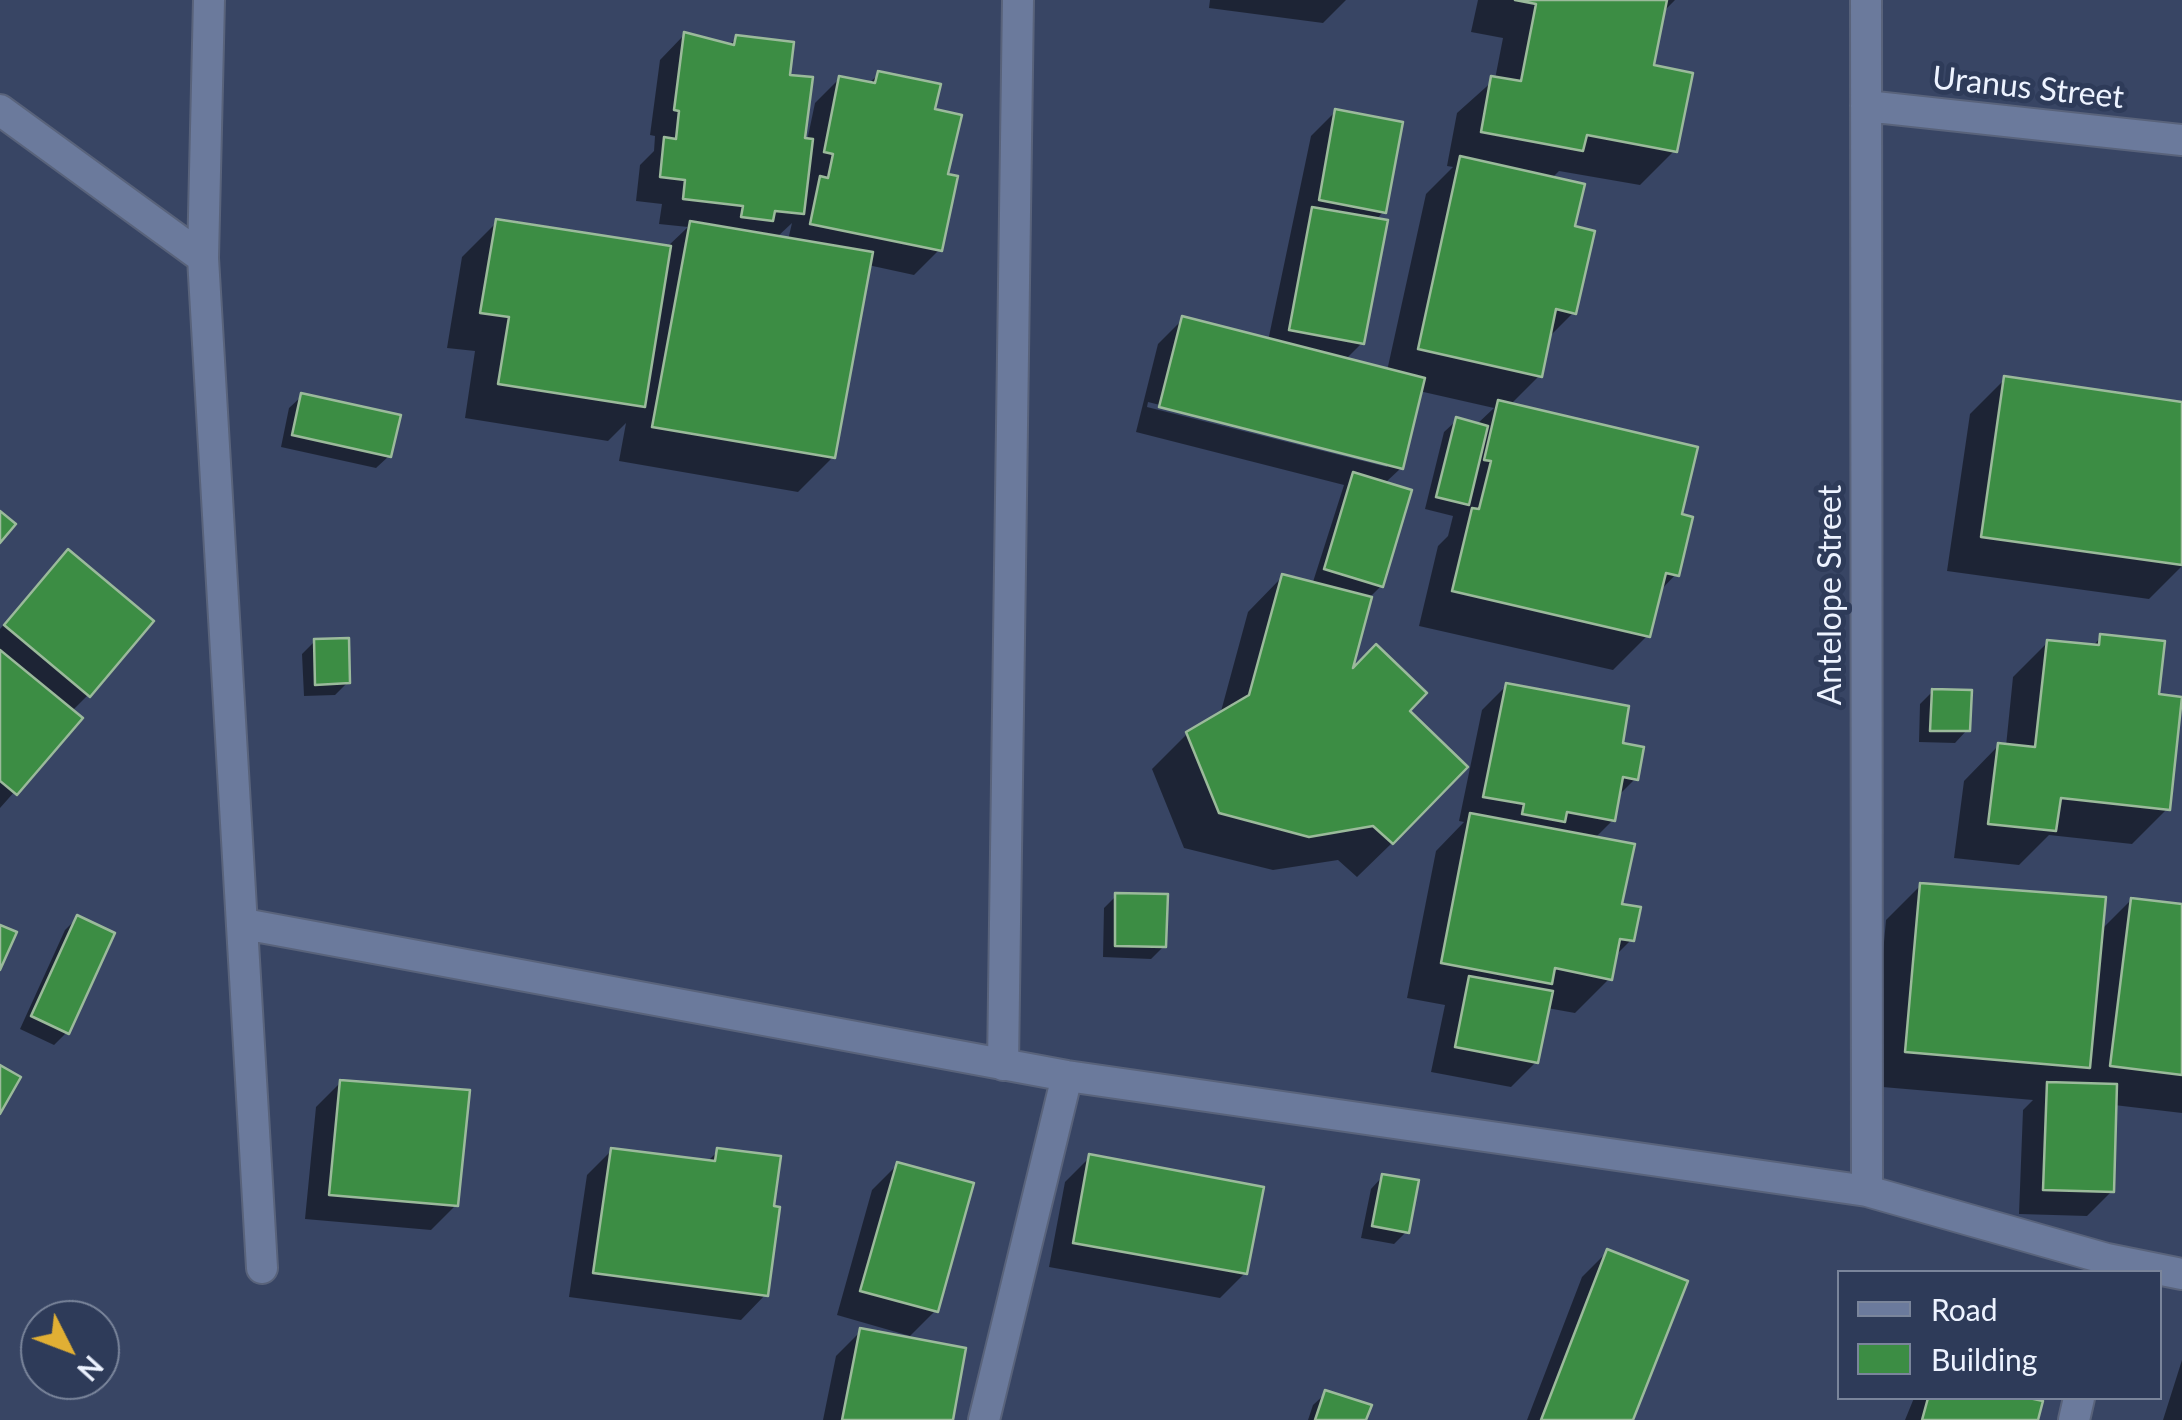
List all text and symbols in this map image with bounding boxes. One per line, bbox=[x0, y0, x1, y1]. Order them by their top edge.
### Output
street label: Uranus Street bbox=[1930, 59, 2126, 117]
street label: Antelope Street bbox=[1812, 485, 1850, 705]
legend bbox=[1837, 1270, 2162, 1400]
text: Road bbox=[1931, 1291, 1998, 1327]
north arrow bbox=[20, 1300, 120, 1400]
text: Building bbox=[1931, 1341, 2037, 1377]
text: N bbox=[71, 1349, 111, 1388]

